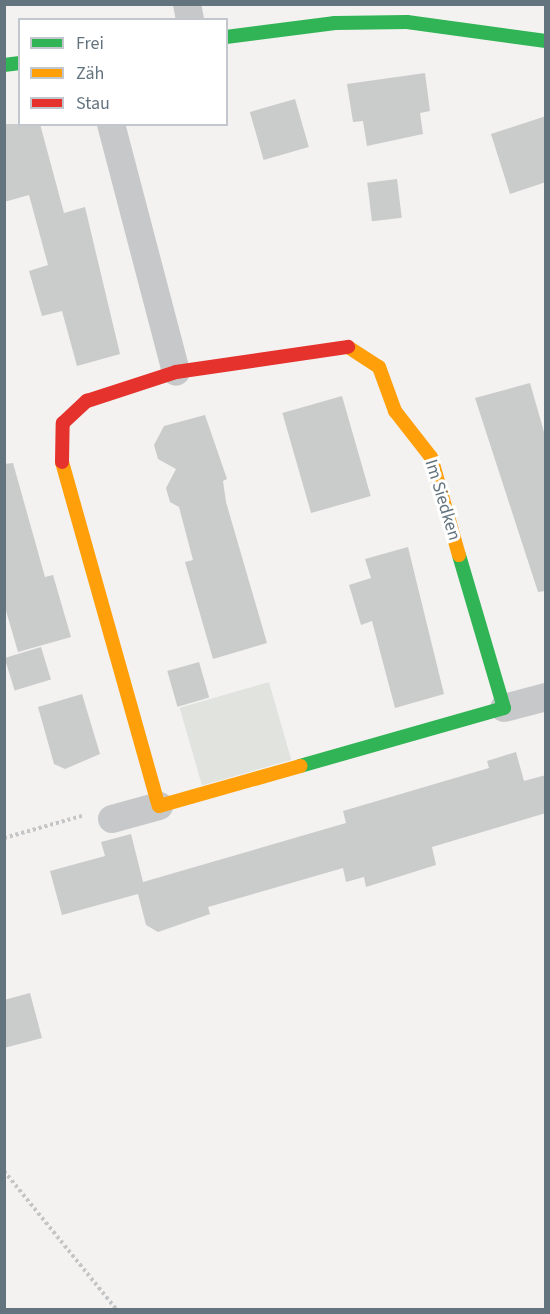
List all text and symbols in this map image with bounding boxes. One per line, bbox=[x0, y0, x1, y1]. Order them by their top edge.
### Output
legend bbox=[18, 18, 228, 126]
text: Frei bbox=[76, 31, 104, 56]
text: Zäh bbox=[76, 61, 104, 86]
text: Stau bbox=[76, 91, 110, 116]
street label: Im Siedken bbox=[419, 457, 465, 543]

